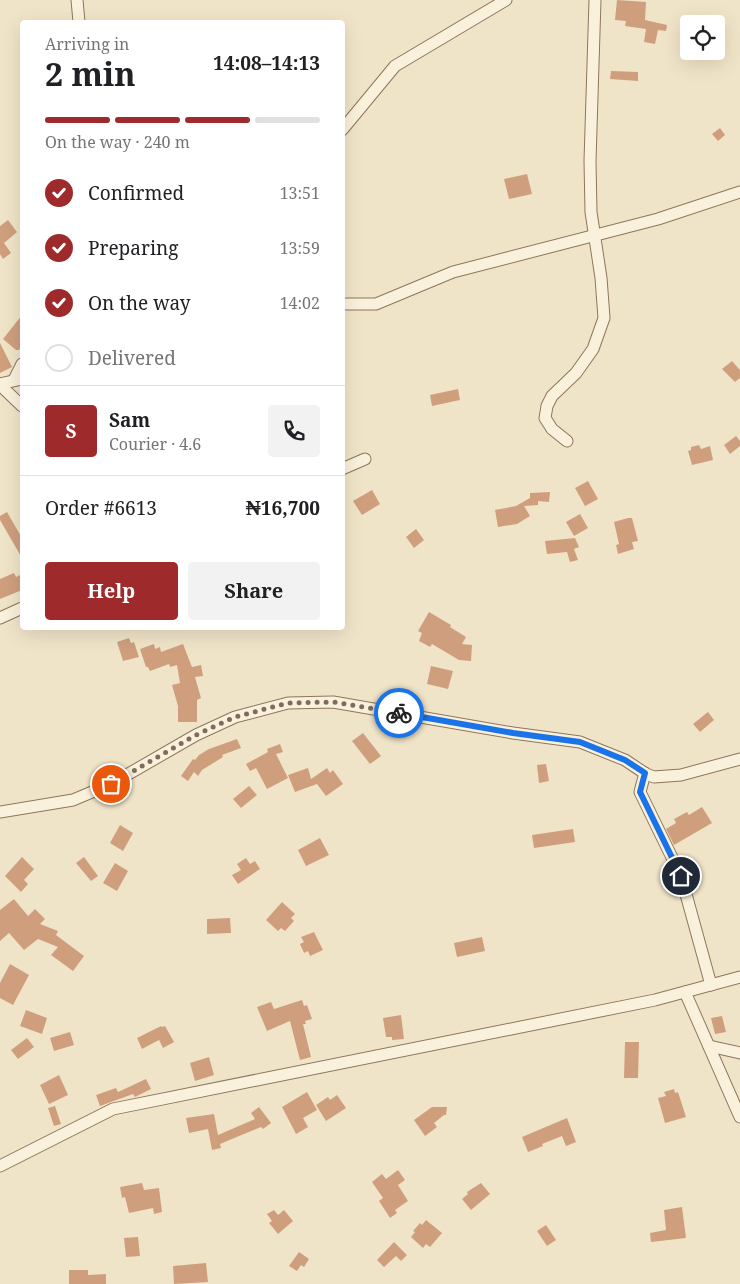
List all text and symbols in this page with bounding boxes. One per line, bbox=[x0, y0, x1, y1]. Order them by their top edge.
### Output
map controls bbox=[680, 15, 725, 60]
button: locate bbox=[680, 15, 725, 60]
text: Arriving in bbox=[45, 33, 129, 55]
text: 14:08–14:13 bbox=[213, 50, 320, 76]
text: 2 min bbox=[45, 52, 136, 95]
text: On the way · 240 m bbox=[45, 131, 190, 153]
icon: check bbox=[45, 179, 73, 207]
text: Confirmed bbox=[88, 180, 184, 206]
text: 13:51 bbox=[280, 182, 320, 204]
icon: check bbox=[45, 234, 73, 262]
text: Preparing bbox=[88, 235, 178, 261]
text: 13:59 bbox=[280, 237, 320, 259]
icon: check bbox=[45, 289, 73, 317]
text: On the way bbox=[88, 290, 191, 316]
text: 14:02 bbox=[280, 292, 320, 314]
text: Delivered bbox=[88, 345, 176, 371]
button: phone bbox=[268, 405, 320, 457]
text: Sam bbox=[109, 407, 150, 433]
text: S bbox=[65, 418, 77, 444]
text: Courier · 4.6 bbox=[109, 433, 201, 455]
text: Order #6613 bbox=[45, 495, 157, 521]
text: ₦16,700 bbox=[246, 495, 320, 521]
button: Help bbox=[45, 562, 178, 620]
button: Share bbox=[188, 562, 320, 620]
courier bbox=[374, 688, 424, 738]
icon: bike bbox=[385, 699, 413, 727]
pin bbox=[90, 763, 132, 805]
icon: bag bbox=[97, 770, 125, 798]
pin bbox=[660, 855, 702, 897]
icon: home bbox=[667, 862, 695, 890]

